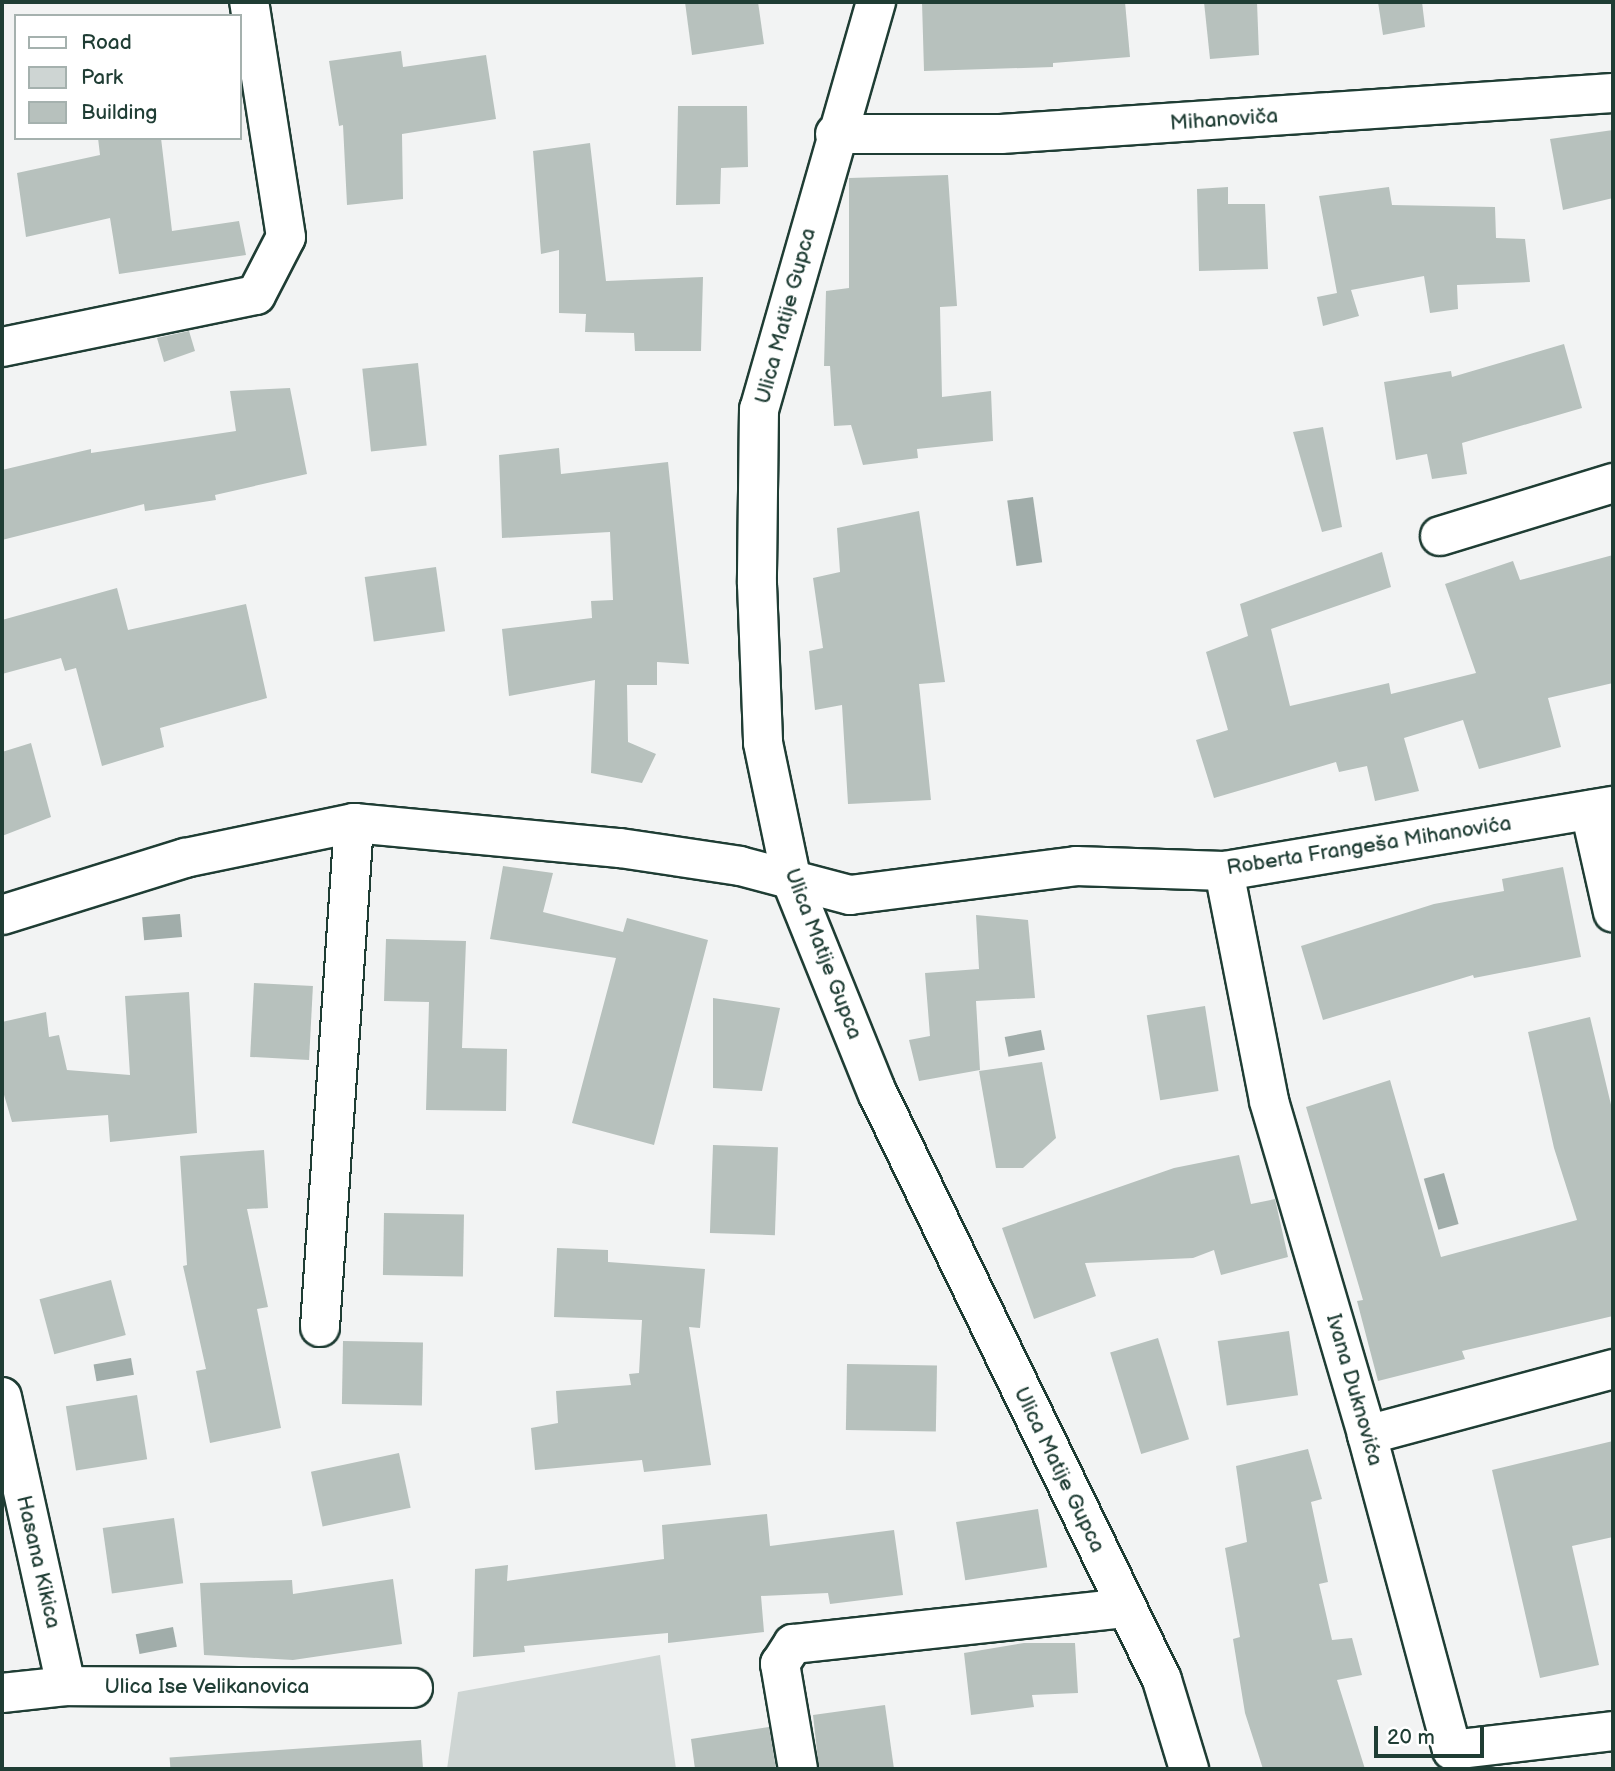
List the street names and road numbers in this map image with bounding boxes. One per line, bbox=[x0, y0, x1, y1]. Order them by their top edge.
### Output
street label: Mihanoviča bbox=[1169, 104, 1279, 136]
street label: Ulica Matije Gupca bbox=[750, 225, 822, 407]
street label: Roberta Frangeša Mihanovića bbox=[1225, 811, 1513, 881]
street label: Ulica Matije Gupca bbox=[779, 865, 867, 1043]
street label: Ivana Duknovića bbox=[1320, 1311, 1388, 1469]
street label: Ulica Matije Gupca bbox=[1008, 1383, 1110, 1557]
street label: Hasana Kikica bbox=[10, 1493, 66, 1631]
street label: Ulica Ise Velikanovica bbox=[104, 1674, 310, 1700]

